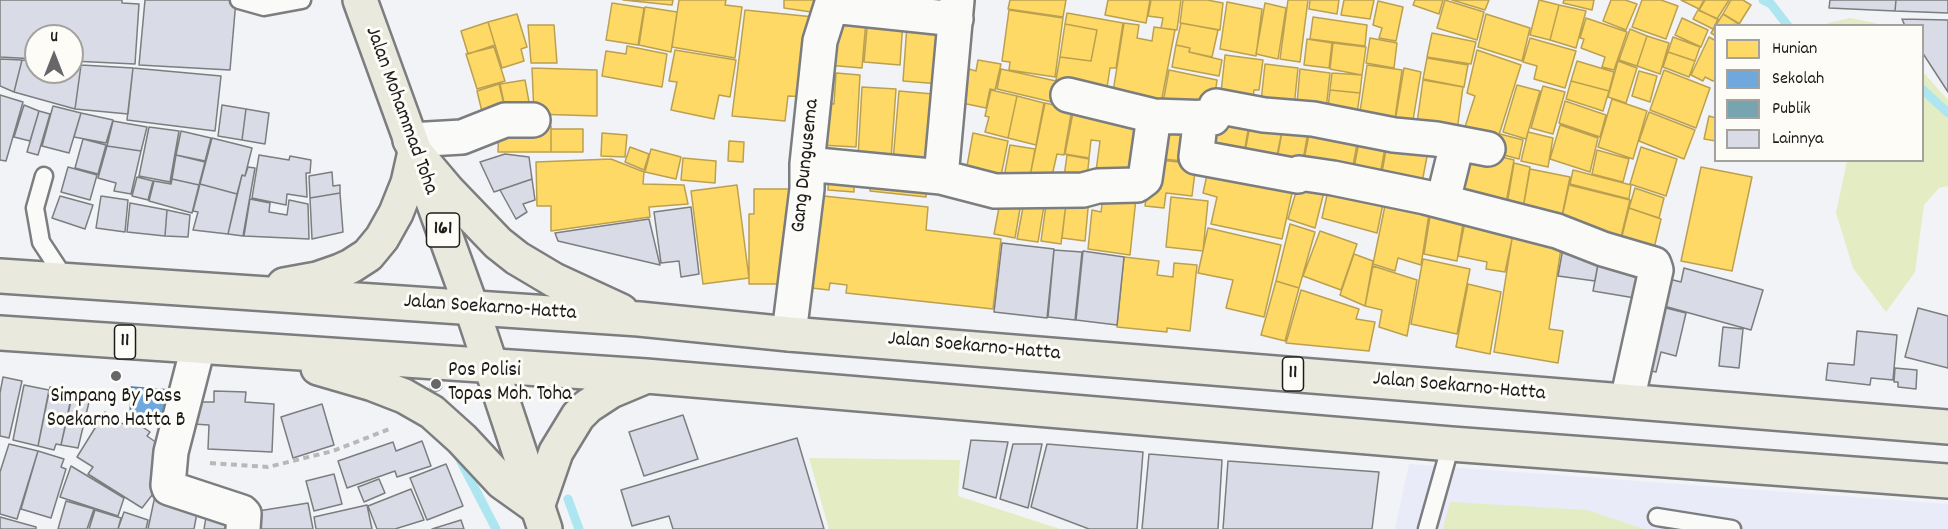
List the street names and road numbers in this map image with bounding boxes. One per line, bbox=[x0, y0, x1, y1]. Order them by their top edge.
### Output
street label: Jalan Mohammad Toha bbox=[358, 24, 442, 198]
street label: Gang Dungusema bbox=[787, 98, 827, 234]
road number: 161 bbox=[426, 213, 460, 247]
street label: Jalan Soekarno-Hatta bbox=[403, 290, 577, 328]
road number: 11 bbox=[114, 325, 136, 359]
street label: Jalan Soekarno-Hatta bbox=[887, 328, 1061, 368]
road number: 11 bbox=[1282, 357, 1304, 391]
street label: Jalan Soekarno-Hatta bbox=[1372, 368, 1546, 408]

